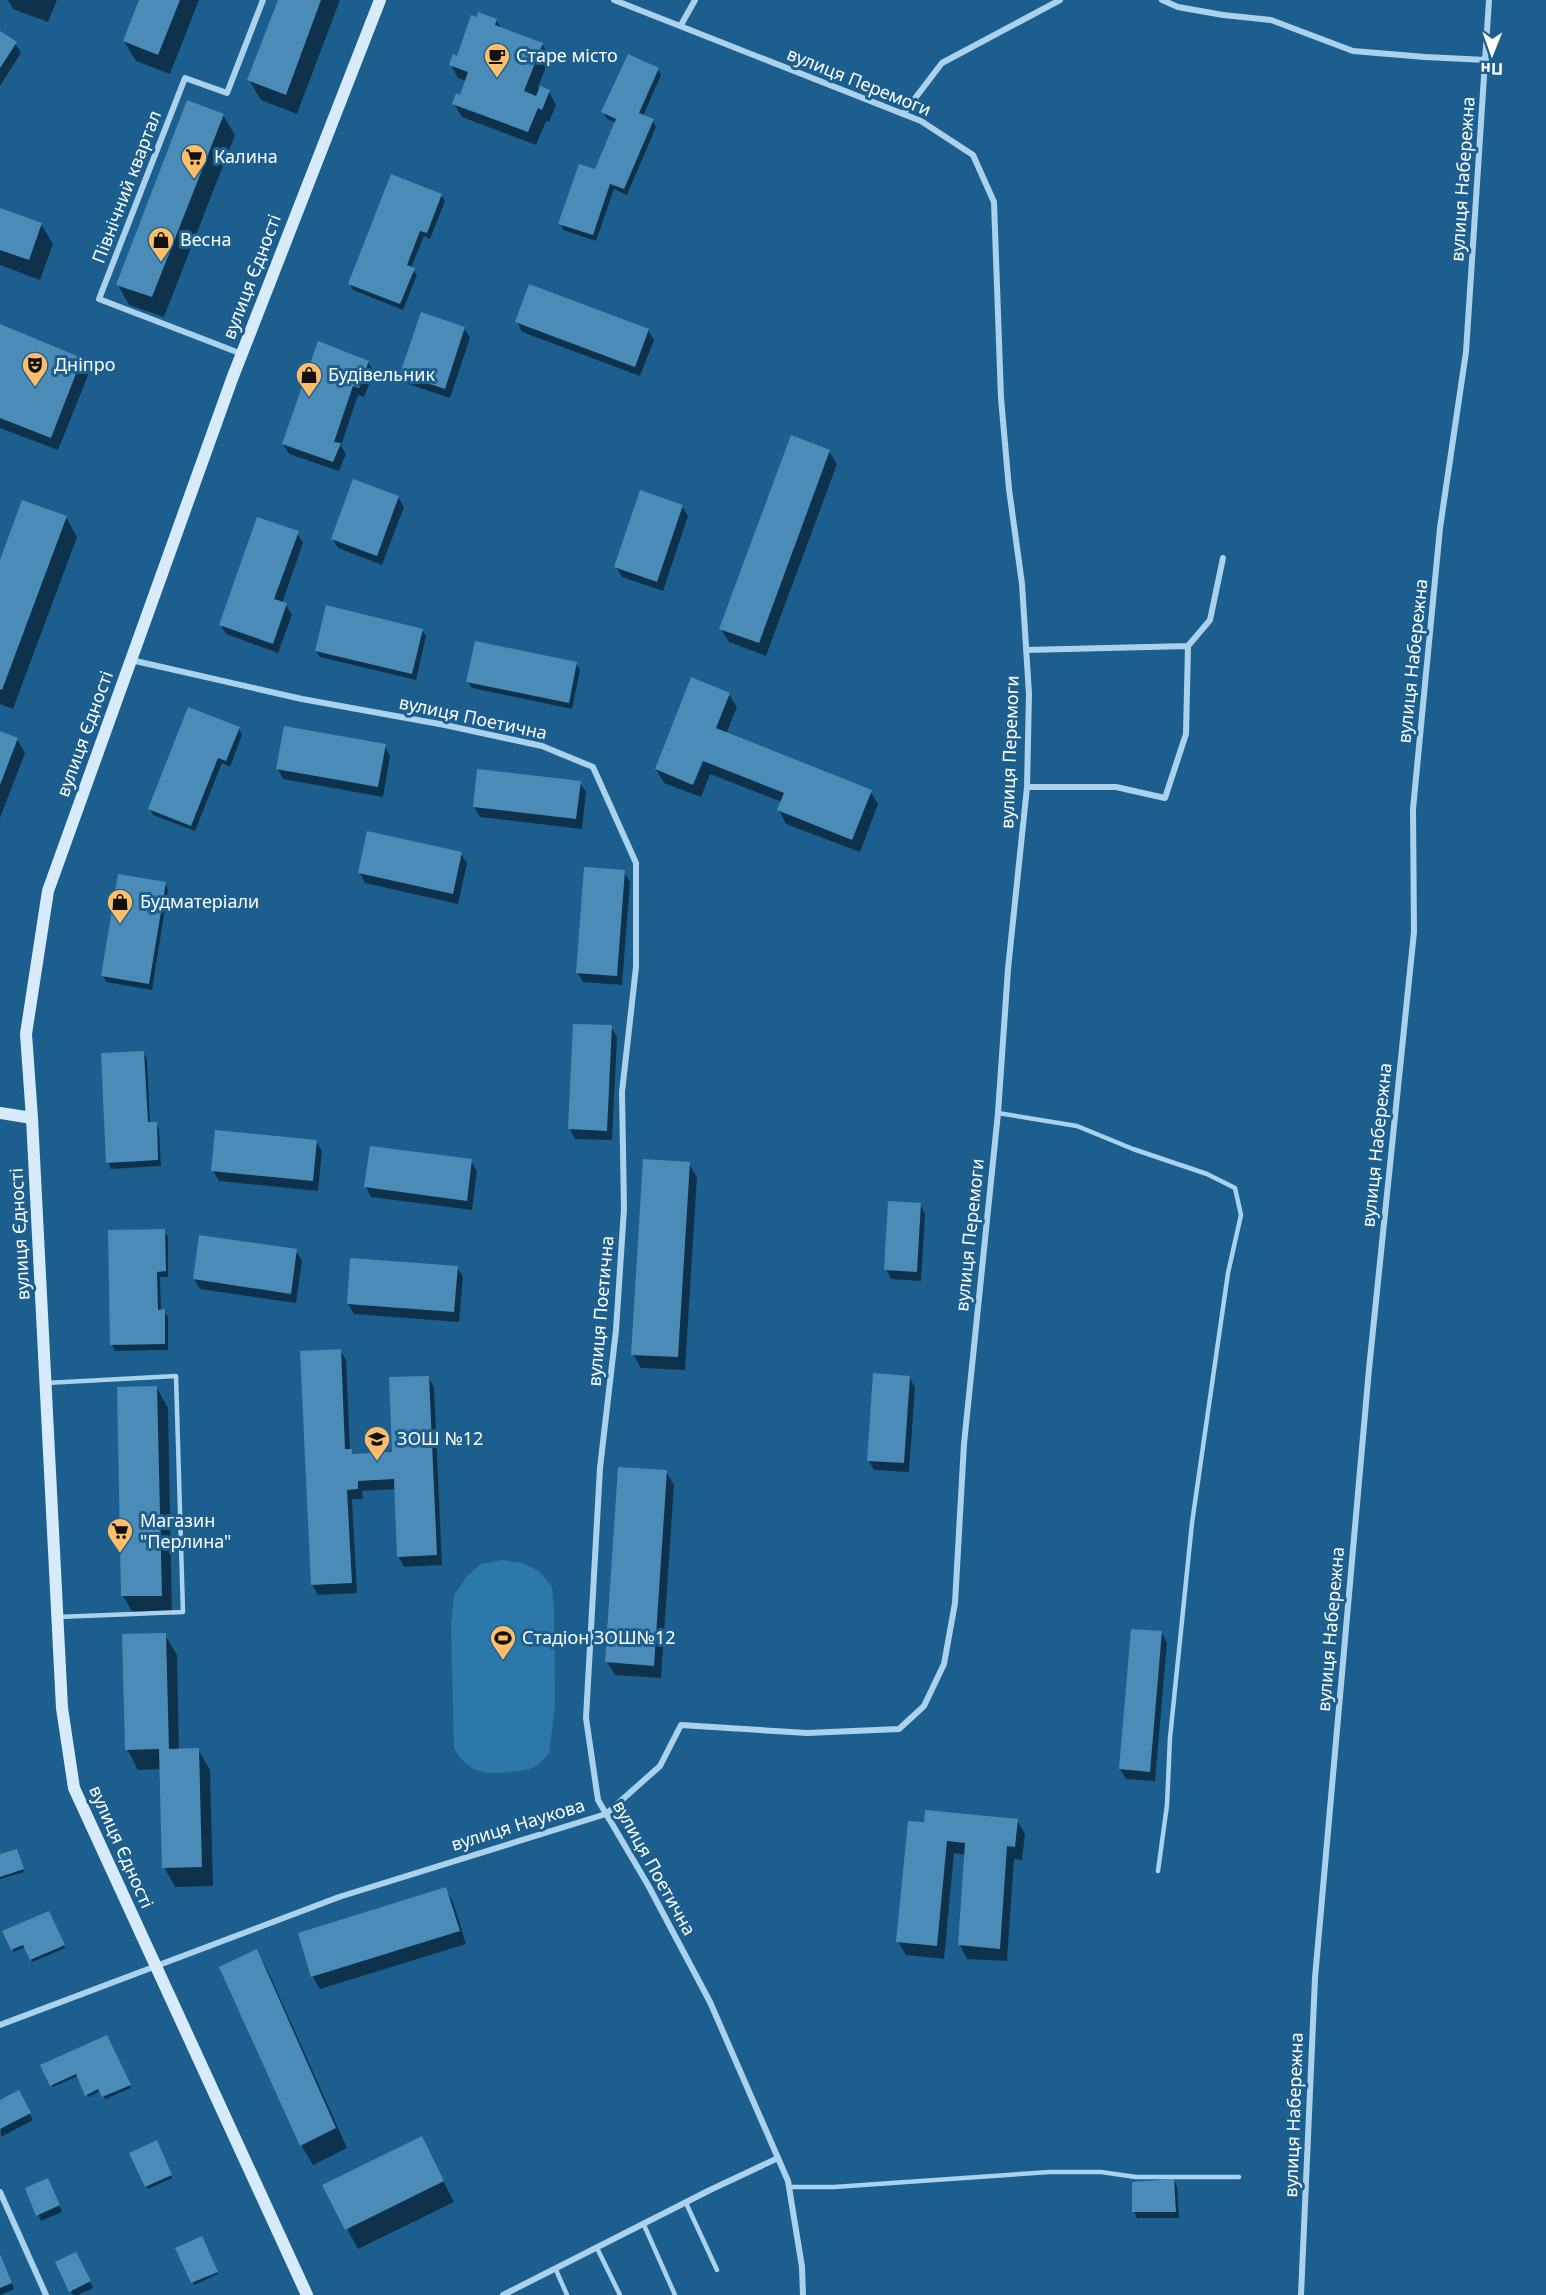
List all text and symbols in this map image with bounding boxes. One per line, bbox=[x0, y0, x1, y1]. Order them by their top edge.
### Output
north arrow bbox=[1462, 24, 1522, 84]
cafe icon: Старе місто bbox=[482, 41, 512, 79]
street label: вулиця Перемоги bbox=[784, 41, 935, 121]
place label: Старе місто bbox=[516, 43, 618, 67]
text: Пн bbox=[1480, 58, 1503, 80]
street label: вулиця Набережна bbox=[1444, 96, 1480, 262]
street label: Північний квартал bbox=[86, 107, 166, 266]
supermarket icon: Калина bbox=[179, 142, 209, 180]
place label: Калина bbox=[214, 144, 278, 168]
street label: вулиця Єдності bbox=[216, 211, 286, 343]
shop icon: Весна bbox=[146, 225, 176, 263]
place label: Весна bbox=[180, 227, 232, 251]
theatre icon: Дніпро bbox=[20, 350, 50, 388]
place label: Дніпро bbox=[54, 352, 115, 376]
shop icon: Будівельник bbox=[294, 360, 324, 398]
place label: Будівельник bbox=[328, 362, 435, 386]
street label: вулиця Набережна bbox=[1391, 577, 1433, 744]
street label: вулиця Єдності bbox=[50, 667, 118, 800]
street label: вулиця Перемоги bbox=[994, 675, 1024, 829]
street label: вулиця Поетична bbox=[397, 690, 550, 744]
shop icon: Будматеріали bbox=[105, 887, 135, 925]
place label: Будматеріали bbox=[140, 889, 259, 913]
street label: вулиця Набережна bbox=[1355, 1061, 1397, 1228]
street label: вулиця Перемоги bbox=[949, 1157, 989, 1313]
street label: вулиця Єдності bbox=[4, 1167, 34, 1301]
street label: вулиця Поетична bbox=[581, 1235, 619, 1387]
school or university icon: ЗОШ №12 bbox=[362, 1424, 392, 1462]
place label: ЗОШ №12 bbox=[397, 1426, 483, 1450]
place label: Магазин "Перлина" bbox=[140, 1508, 231, 1553]
supermarket icon: Магазин "Перлина" bbox=[105, 1516, 135, 1554]
street label: вулиця Набережна bbox=[1311, 1546, 1349, 1712]
sports icon: Стадіон ЗОШ№12 bbox=[488, 1623, 518, 1661]
place label: Стадіон ЗОШ№12 bbox=[522, 1625, 676, 1649]
street label: вулиця Єдності bbox=[84, 1781, 160, 1912]
street label: вулиця Наукова bbox=[448, 1792, 587, 1856]
street label: вулиця Поетична bbox=[608, 1796, 702, 1939]
street label: вулиця Набережна bbox=[1278, 2032, 1308, 2198]

